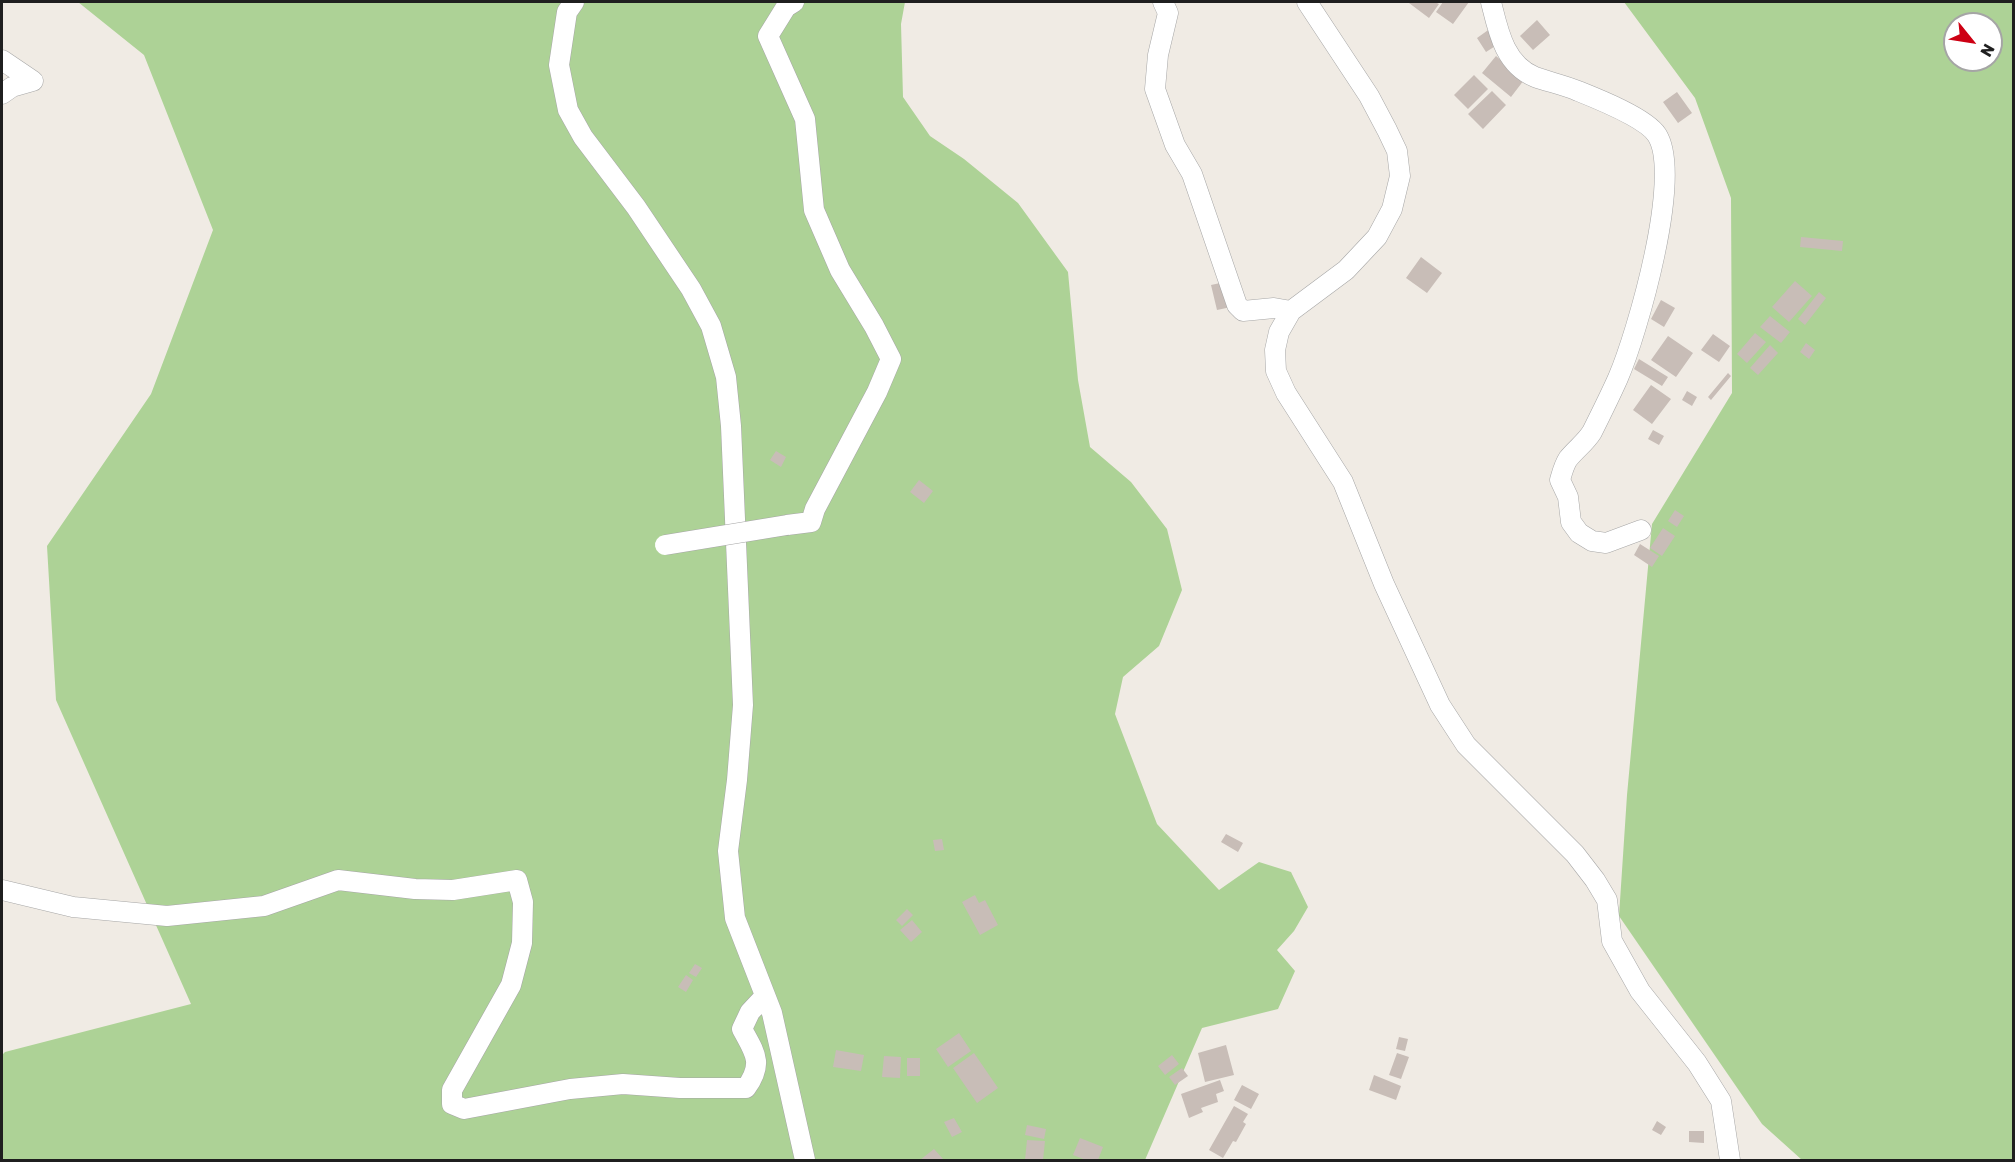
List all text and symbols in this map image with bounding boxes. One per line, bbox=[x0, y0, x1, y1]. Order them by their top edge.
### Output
north arrow bbox=[1943, 12, 2003, 72]
text: N bbox=[1976, 41, 1998, 60]

